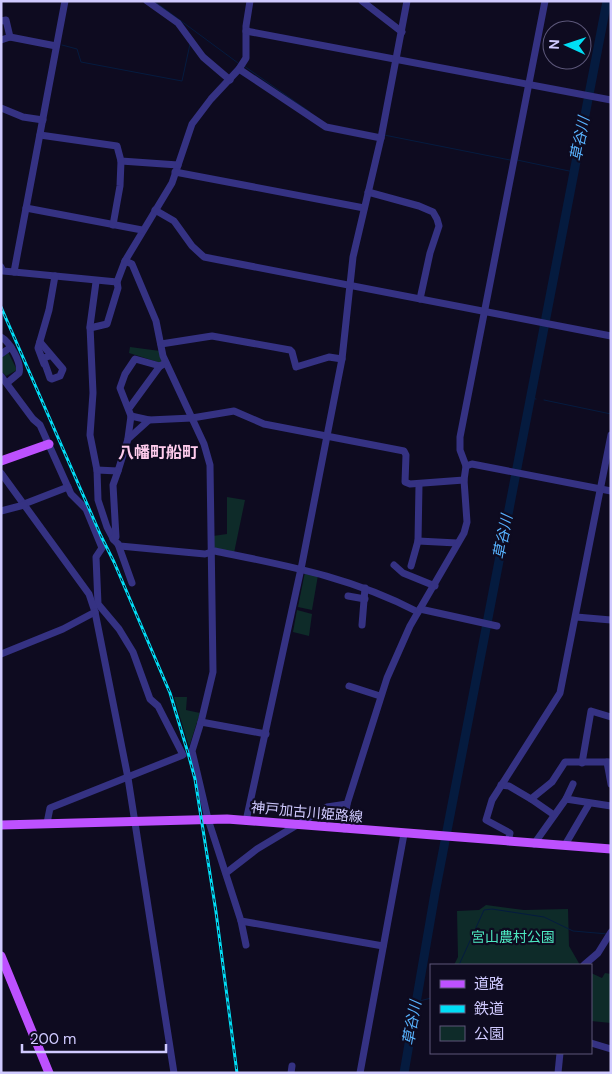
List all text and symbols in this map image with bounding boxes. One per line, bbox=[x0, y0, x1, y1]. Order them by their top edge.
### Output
north arrow bbox=[542, 20, 592, 70]
text: N bbox=[545, 39, 563, 50]
water label: 草谷川 bbox=[566, 113, 594, 163]
district label: 八幡町船町 bbox=[118, 442, 198, 463]
water label: 草谷川 bbox=[489, 511, 517, 561]
street label: 神戸加古川姫路線 bbox=[250, 798, 364, 826]
park label: 宮山農村公園 bbox=[471, 928, 555, 946]
legend bbox=[430, 964, 592, 1054]
text: 道路 bbox=[474, 974, 504, 994]
water label: 草谷川 bbox=[398, 997, 426, 1047]
text: 鉄道 bbox=[474, 999, 504, 1019]
scale bar bbox=[22, 1022, 166, 1054]
text: 公園 bbox=[474, 1024, 504, 1044]
text: 200 m bbox=[30, 1029, 76, 1049]

